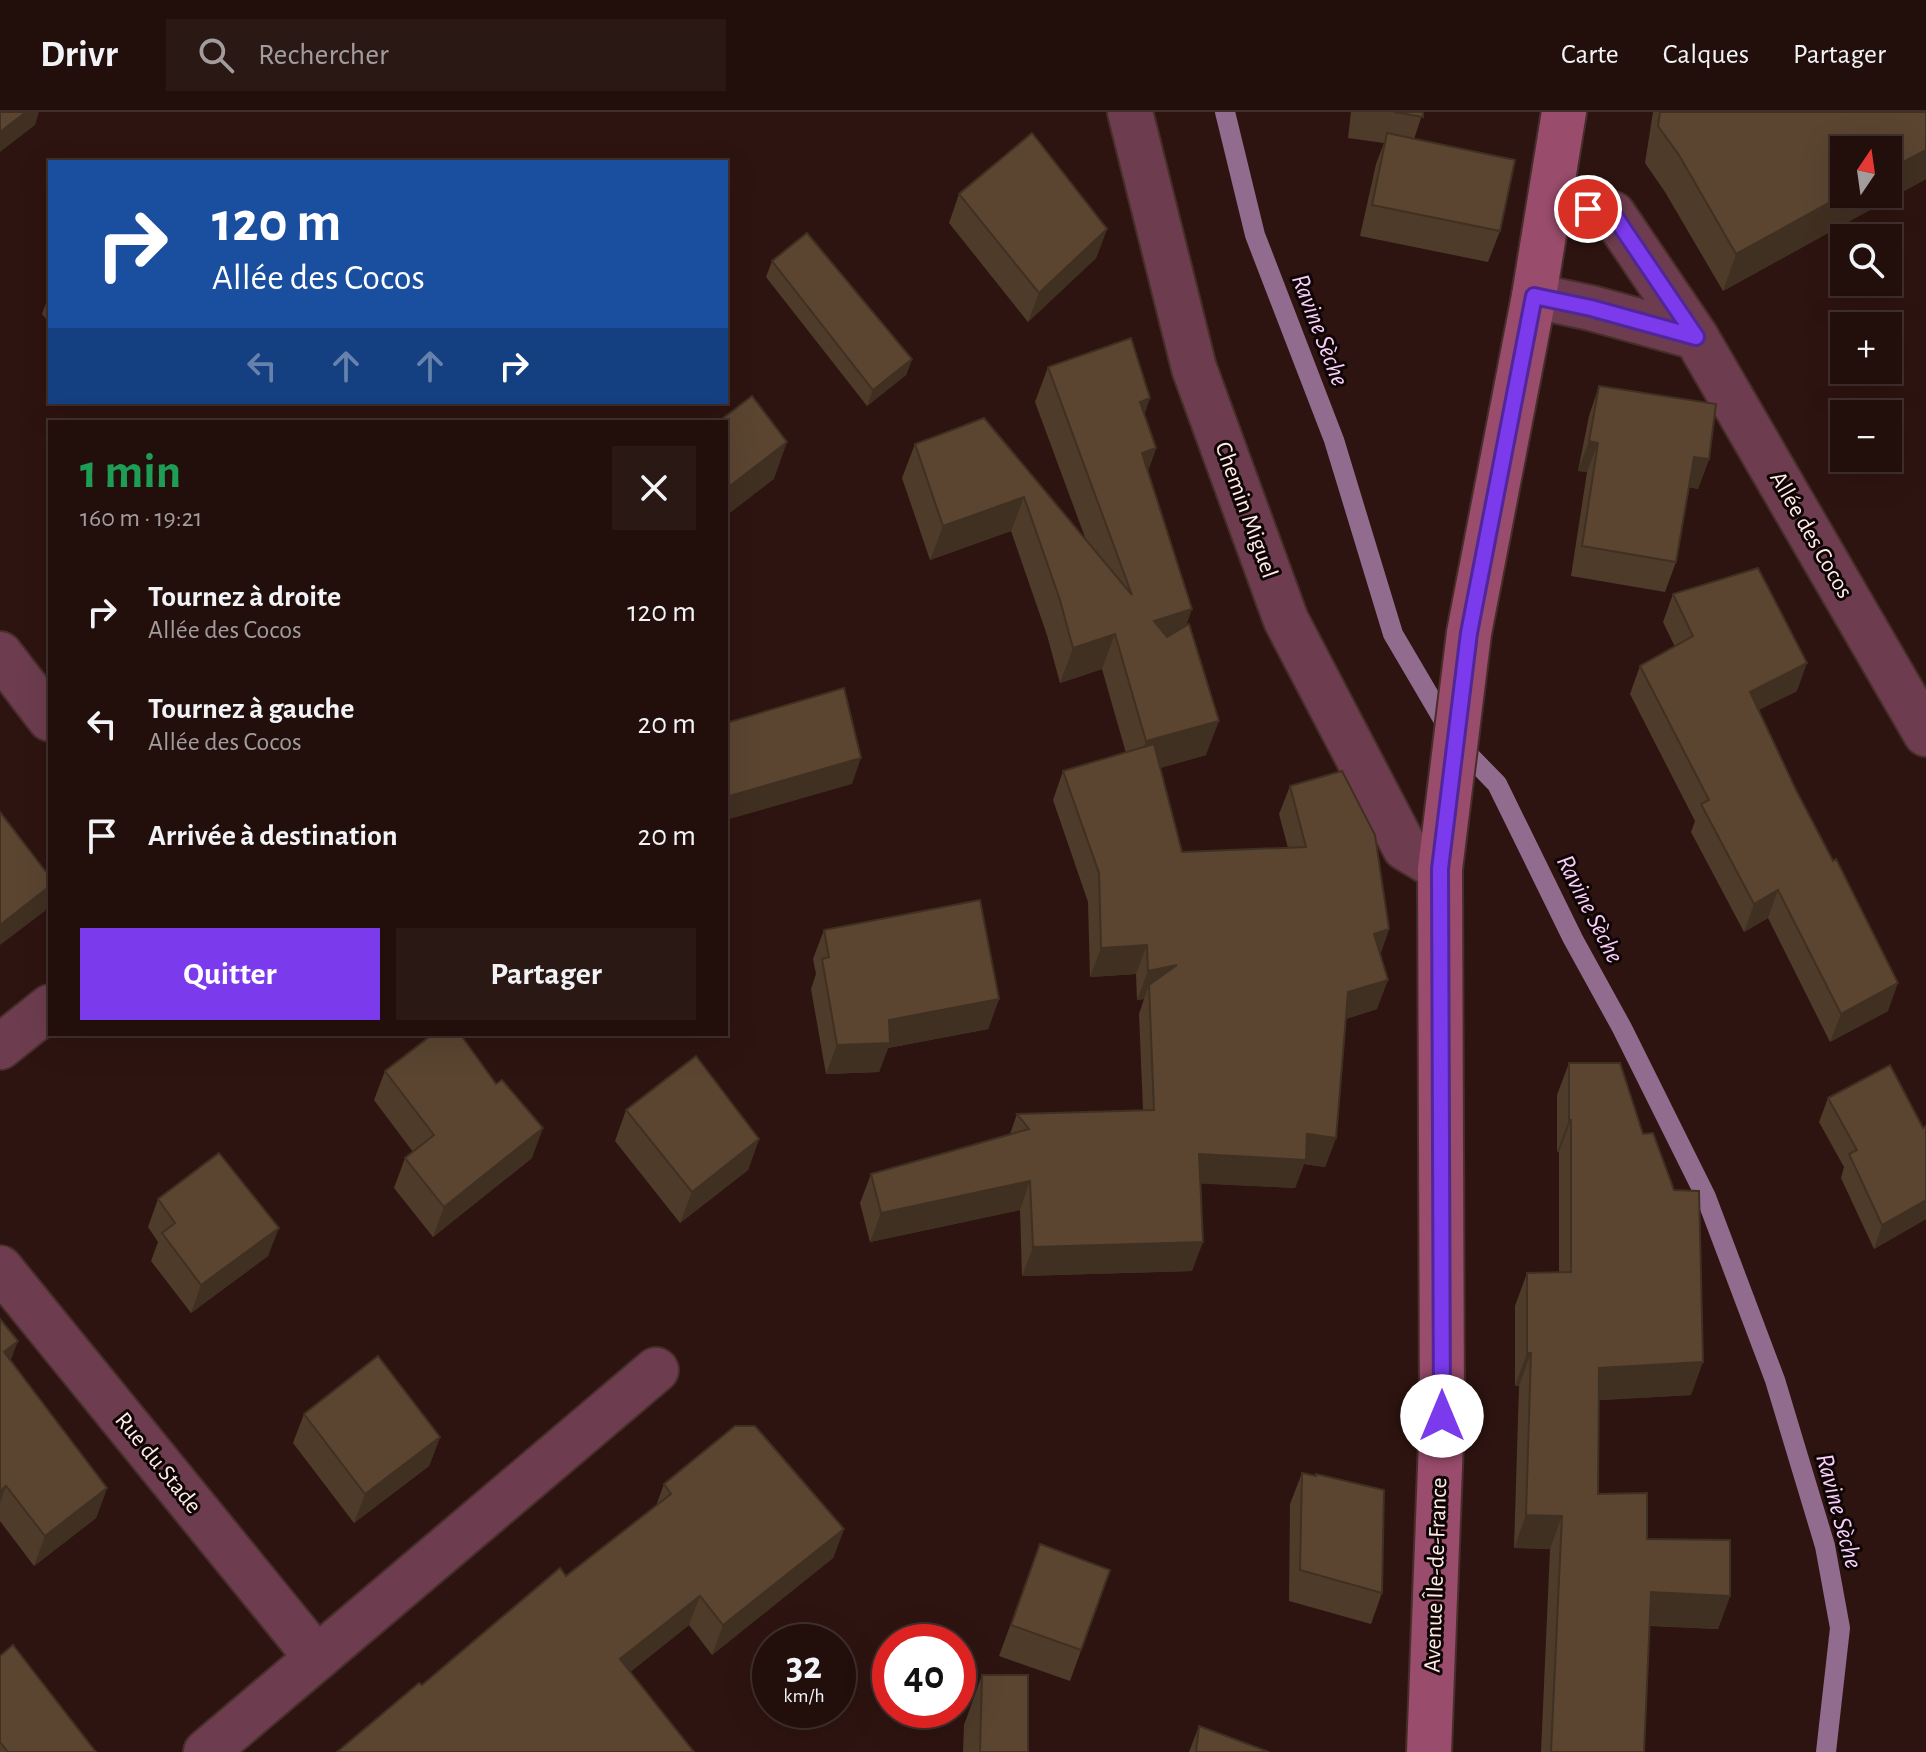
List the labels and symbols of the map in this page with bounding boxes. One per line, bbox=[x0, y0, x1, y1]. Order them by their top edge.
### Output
north arrow bbox=[1830, 136, 1902, 208]
pin bbox=[1554, 175, 1622, 243]
water label: Ravine Sèche bbox=[1287, 270, 1353, 390]
street label: Chemin Miguel bbox=[1210, 439, 1282, 581]
street label: Allée des Cocos bbox=[1765, 468, 1857, 602]
water label: Ravine Sèche bbox=[1552, 851, 1628, 967]
position arrow bbox=[1400, 1374, 1484, 1458]
street label: Rue du Stade bbox=[110, 1408, 206, 1518]
water label: Ravine Sèche bbox=[1811, 1451, 1867, 1571]
street label: Avenue Île-de-France bbox=[1419, 1477, 1451, 1673]
speed limit sign: 40 bbox=[872, 1624, 976, 1728]

